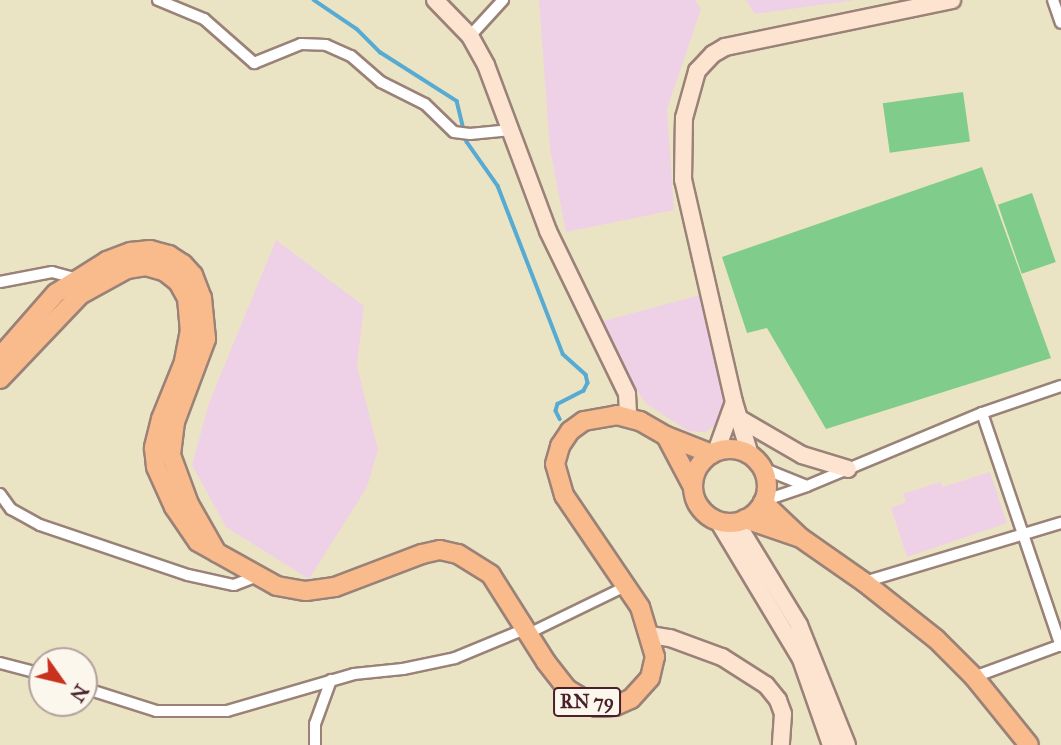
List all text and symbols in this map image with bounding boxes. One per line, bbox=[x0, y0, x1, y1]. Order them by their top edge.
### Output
north arrow bbox=[28, 647, 98, 717]
text: N bbox=[65, 680, 93, 706]
road number: RN 79 bbox=[552, 687, 622, 718]

